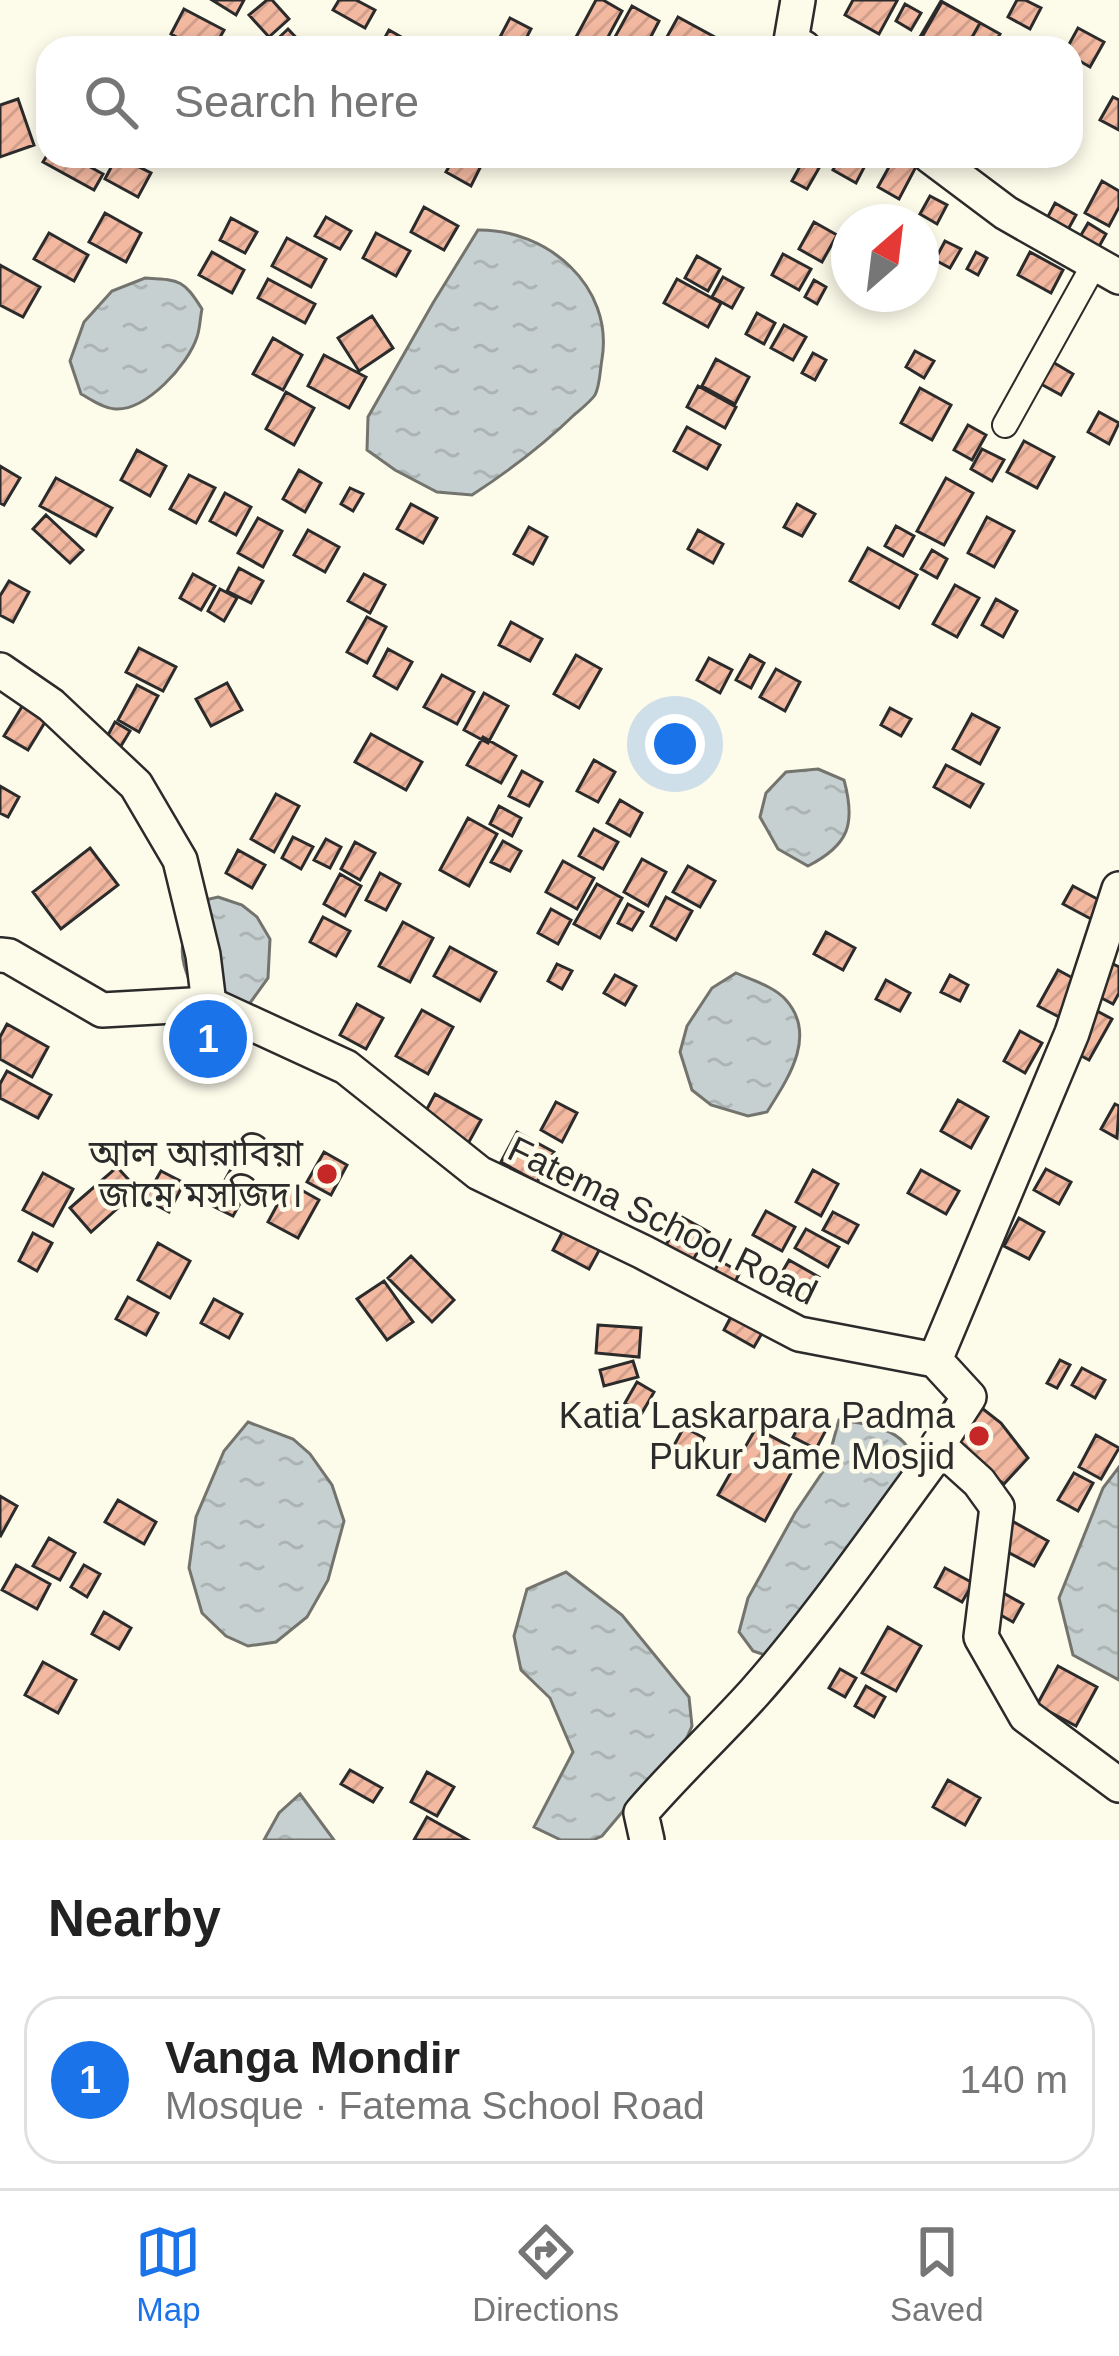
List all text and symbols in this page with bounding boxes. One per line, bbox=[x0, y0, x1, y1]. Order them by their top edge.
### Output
search box bbox=[36, 36, 1083, 168]
icon: search bbox=[78, 69, 144, 135]
text: Search here bbox=[174, 76, 419, 127]
north arrow bbox=[831, 204, 939, 312]
your location bbox=[645, 714, 705, 774]
pin: 1 bbox=[169, 994, 247, 1084]
street label: Fatema School Road bbox=[502, 1128, 824, 1313]
place label: আল আরাবিয়া জামে মসজিদ। bbox=[88, 1132, 303, 1215]
marker: আল আরাবিয়া জামে মসজিদ। bbox=[314, 1161, 340, 1187]
place label: Katia Laskarpara Padma Pukur Jame Mosjid bbox=[559, 1395, 956, 1477]
marker: Katia Laskarpara Padma Pukur Jame Mosjid bbox=[966, 1423, 992, 1449]
text: Nearby bbox=[48, 1890, 221, 1947]
text: Vanga Mondir bbox=[165, 2032, 460, 2083]
text: 1 bbox=[79, 2058, 101, 2101]
text: 140 m bbox=[960, 2058, 1068, 2101]
text: Mosque · Fatema School Road bbox=[165, 2084, 705, 2127]
tab: Map bbox=[135, 2219, 201, 2329]
tab: Directions bbox=[472, 2219, 619, 2329]
tab: Saved bbox=[890, 2219, 984, 2329]

